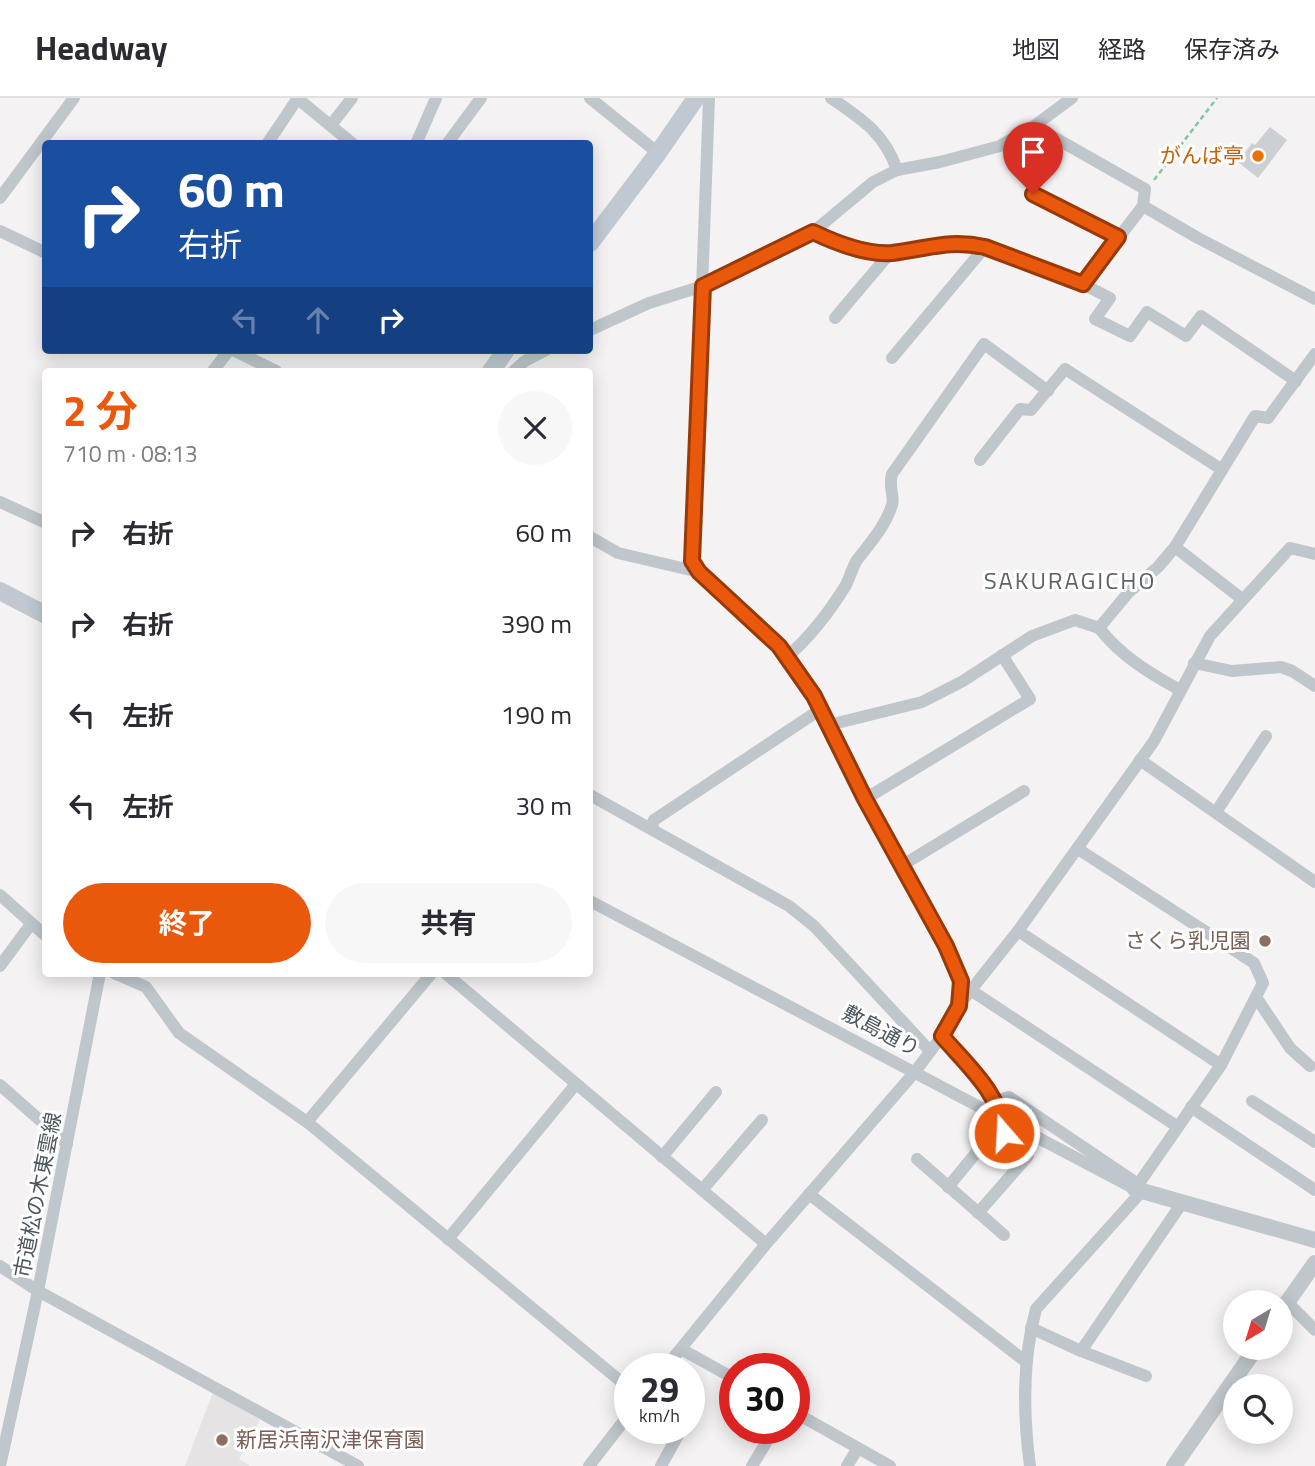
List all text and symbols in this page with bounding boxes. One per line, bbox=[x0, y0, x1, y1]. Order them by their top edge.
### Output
text: Headway bbox=[35, 23, 168, 73]
text: 地図 bbox=[1012, 31, 1060, 67]
text: 経路 bbox=[1098, 31, 1146, 67]
text: 保存済み bbox=[1184, 31, 1280, 67]
pin bbox=[1003, 122, 1063, 194]
icon: arrive bbox=[1014, 133, 1052, 171]
place label: がんば亭 bbox=[1160, 139, 1244, 171]
marker: がんば亭 bbox=[1250, 148, 1266, 164]
text: 60 m bbox=[178, 151, 285, 226]
icon: right bbox=[63, 168, 154, 259]
text: 右折 bbox=[178, 220, 242, 268]
icon: left bbox=[226, 301, 264, 339]
icon: ahead bbox=[299, 301, 337, 339]
icon: right bbox=[372, 301, 410, 339]
text: 2 分 bbox=[63, 378, 138, 442]
button: close bbox=[498, 391, 572, 465]
text: 710 m · 08:13 bbox=[63, 436, 198, 471]
text: 60 m bbox=[515, 513, 572, 552]
icon: right bbox=[63, 514, 101, 552]
text: 右折 bbox=[122, 514, 174, 553]
district label: SAKURAGICHO bbox=[984, 562, 1156, 598]
text: 390 m bbox=[501, 604, 572, 643]
icon: right bbox=[63, 605, 101, 643]
text: 右折 bbox=[122, 605, 174, 644]
text: 190 m bbox=[501, 695, 572, 734]
icon: left bbox=[63, 696, 101, 734]
text: 左折 bbox=[122, 696, 174, 735]
text: 30 m bbox=[515, 786, 572, 825]
icon: left bbox=[63, 787, 101, 825]
text: 左折 bbox=[122, 787, 174, 826]
button: 終了 bbox=[63, 883, 311, 963]
button: 共有 bbox=[325, 883, 572, 963]
place label: さくら乳児園 bbox=[1125, 924, 1251, 956]
marker: さくら乳児園 bbox=[1257, 933, 1273, 949]
street label: 敷島通り bbox=[837, 996, 926, 1064]
position arrow bbox=[967, 1096, 1041, 1170]
street label: 市道松の木東雲線 bbox=[5, 1109, 69, 1280]
north arrow bbox=[1223, 1290, 1293, 1360]
map controls bbox=[1223, 1290, 1293, 1444]
speed limit sign: 30 bbox=[719, 1353, 810, 1444]
text: 29 bbox=[640, 1362, 679, 1416]
button: search bbox=[1223, 1374, 1293, 1444]
text: km/h bbox=[639, 1402, 680, 1429]
place label: 新居浜南沢津保育園 bbox=[236, 1423, 425, 1455]
marker: 新居浜南沢津保育園 bbox=[214, 1432, 230, 1448]

